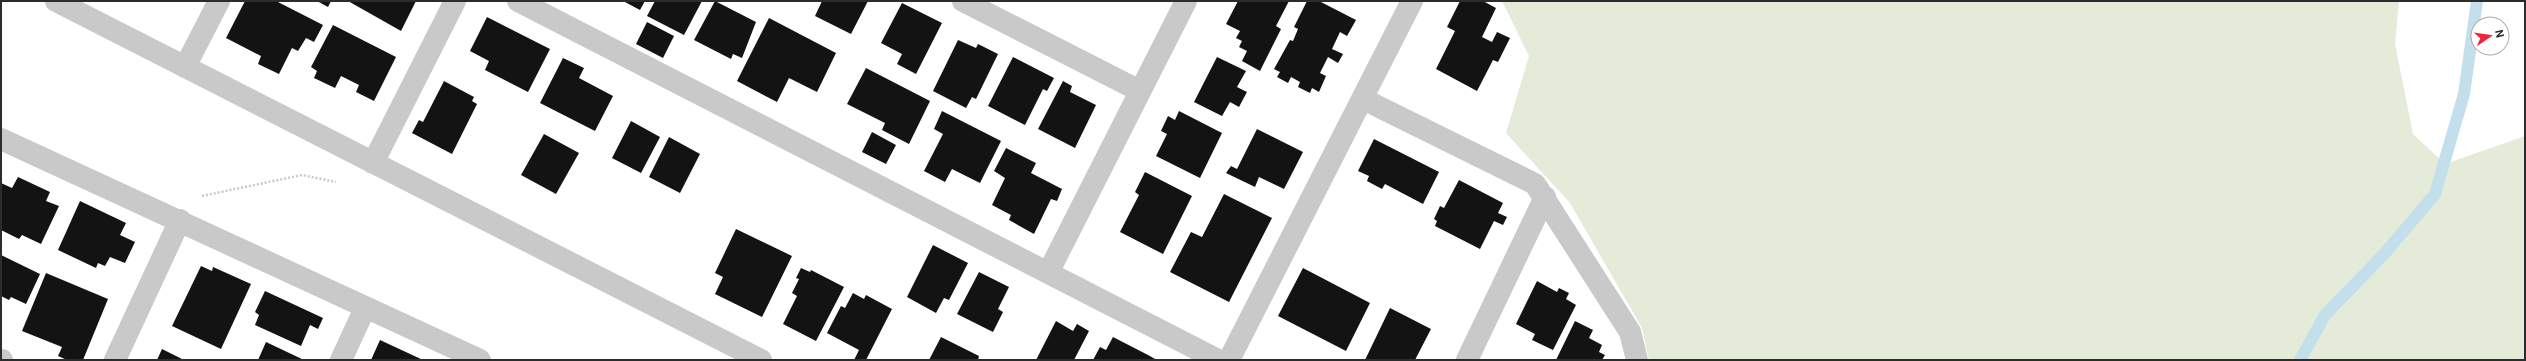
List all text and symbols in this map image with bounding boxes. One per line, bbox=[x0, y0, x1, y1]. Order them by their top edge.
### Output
north arrow bbox=[2470, 16, 2510, 56]
text: N bbox=[2492, 29, 2507, 39]

